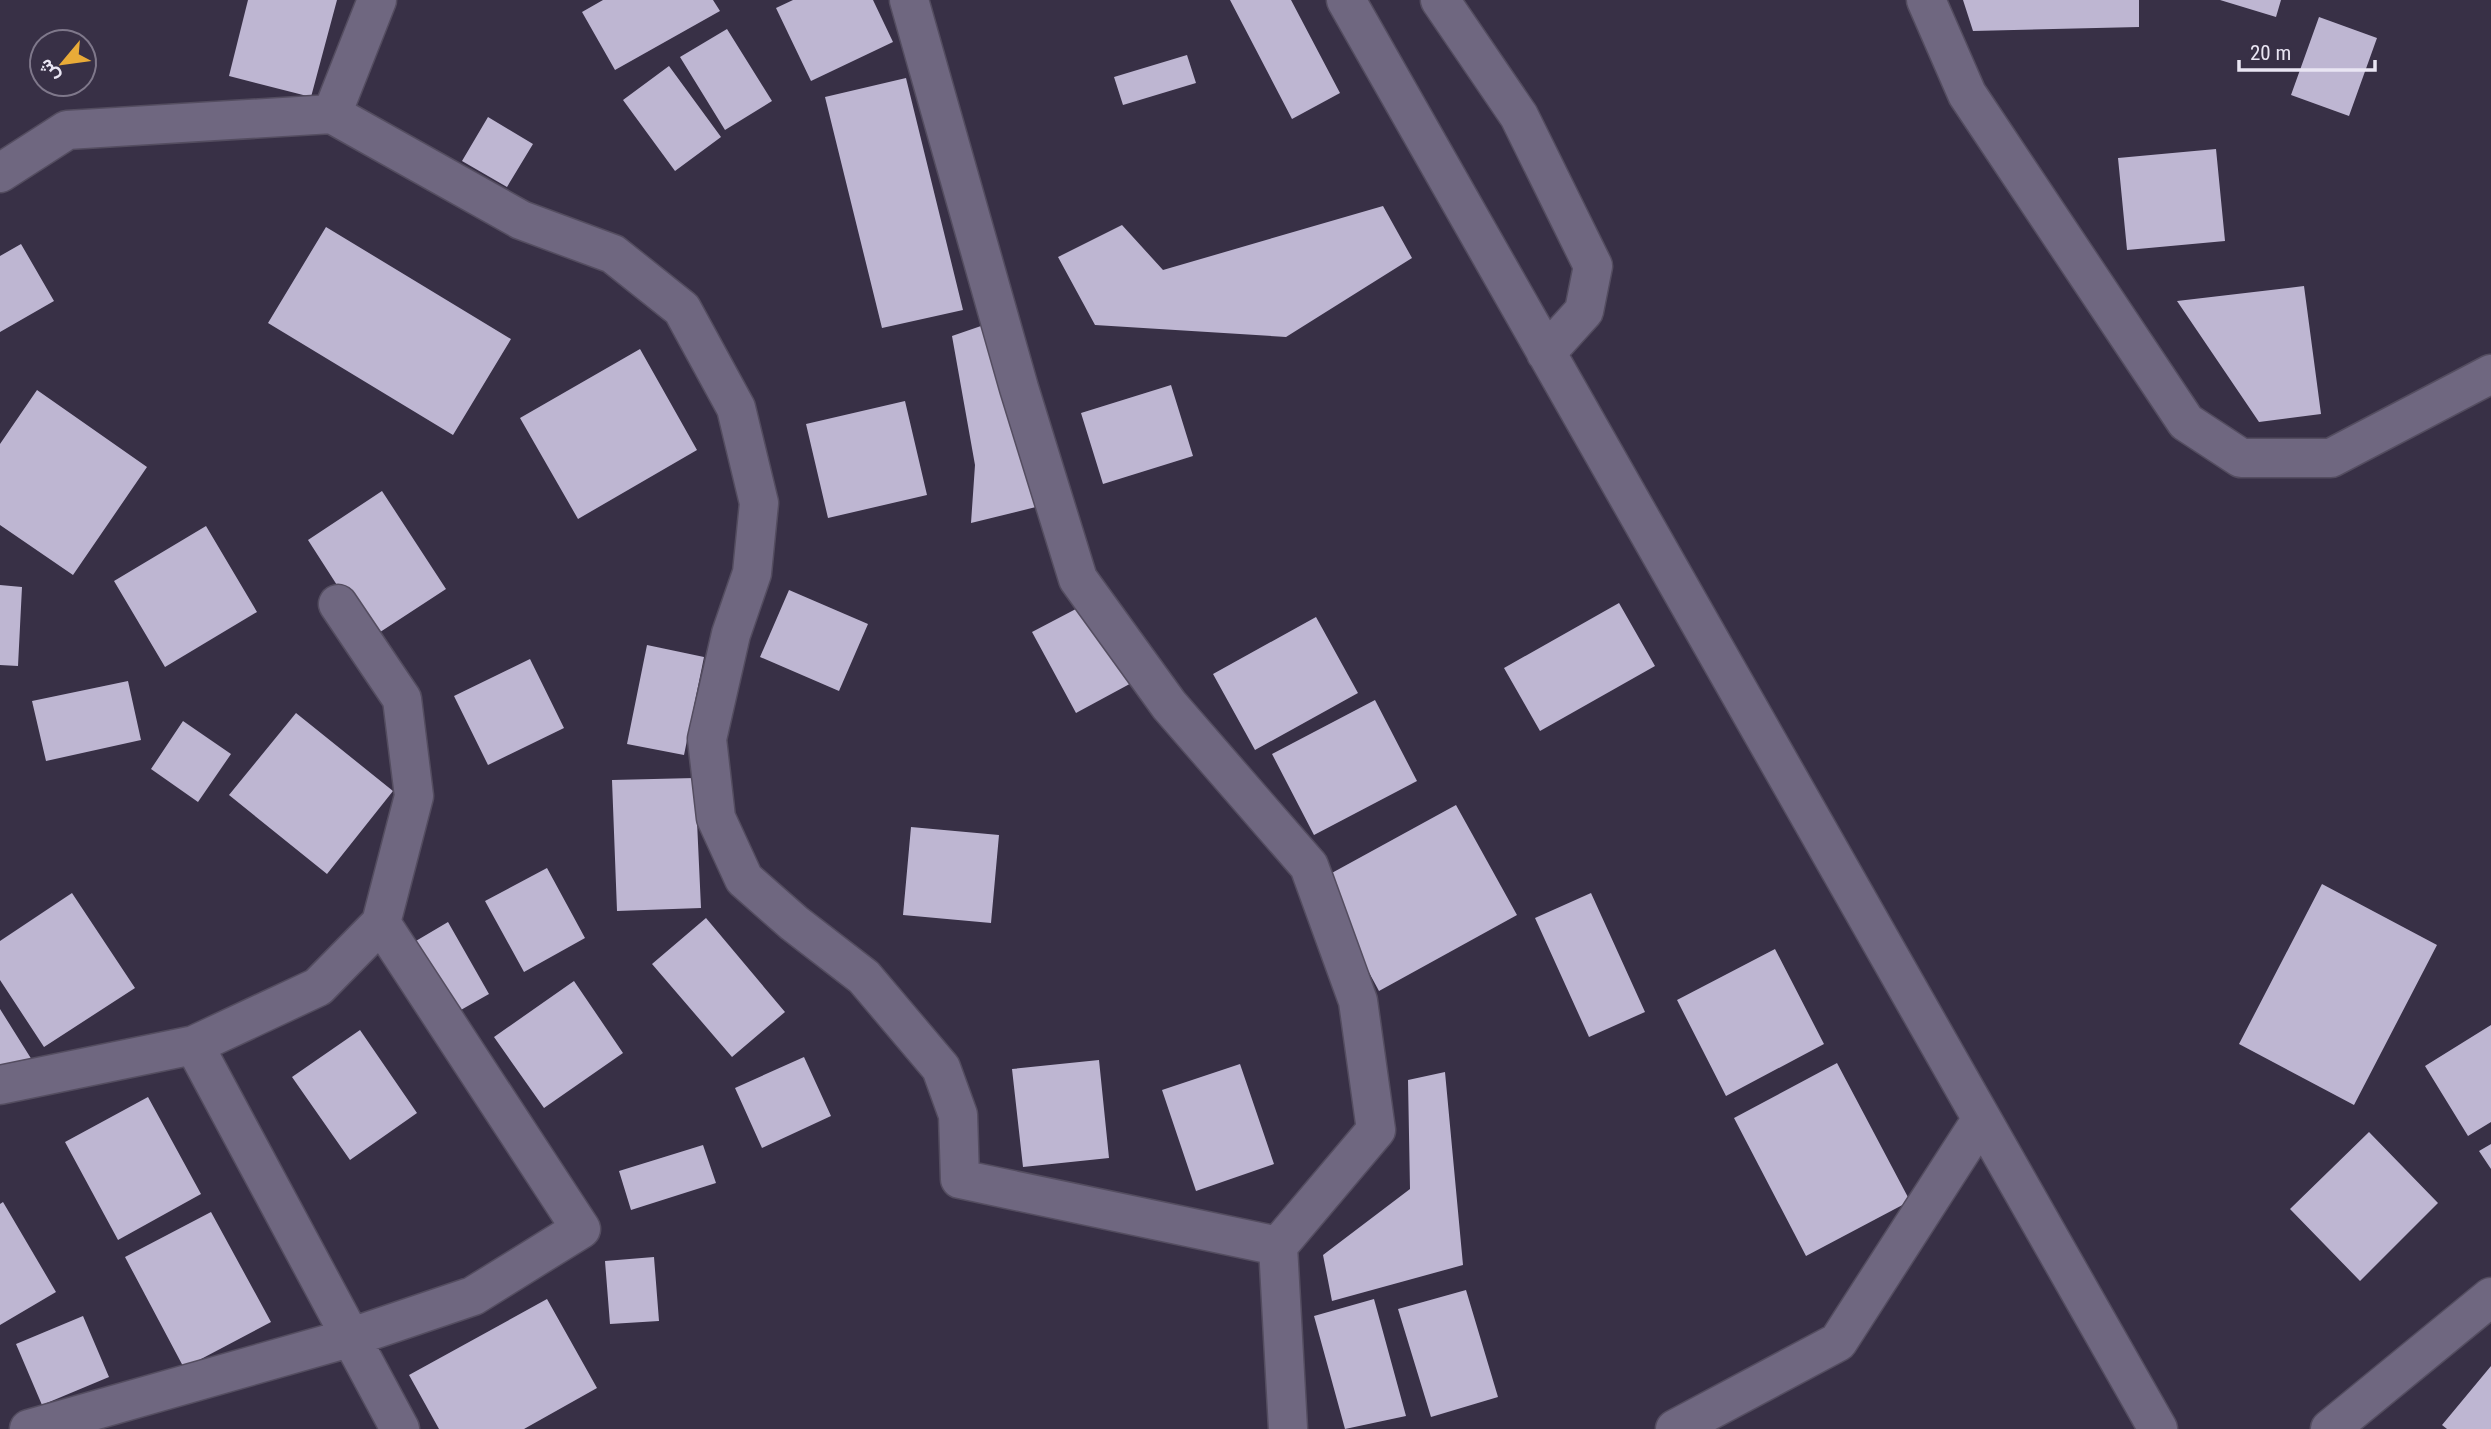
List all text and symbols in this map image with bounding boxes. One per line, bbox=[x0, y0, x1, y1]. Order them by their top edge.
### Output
north arrow bbox=[28, 28, 98, 98]
scale bar bbox=[2239, 28, 2376, 72]
text: 20 m bbox=[2250, 41, 2291, 65]
text: ش bbox=[33, 55, 64, 87]

